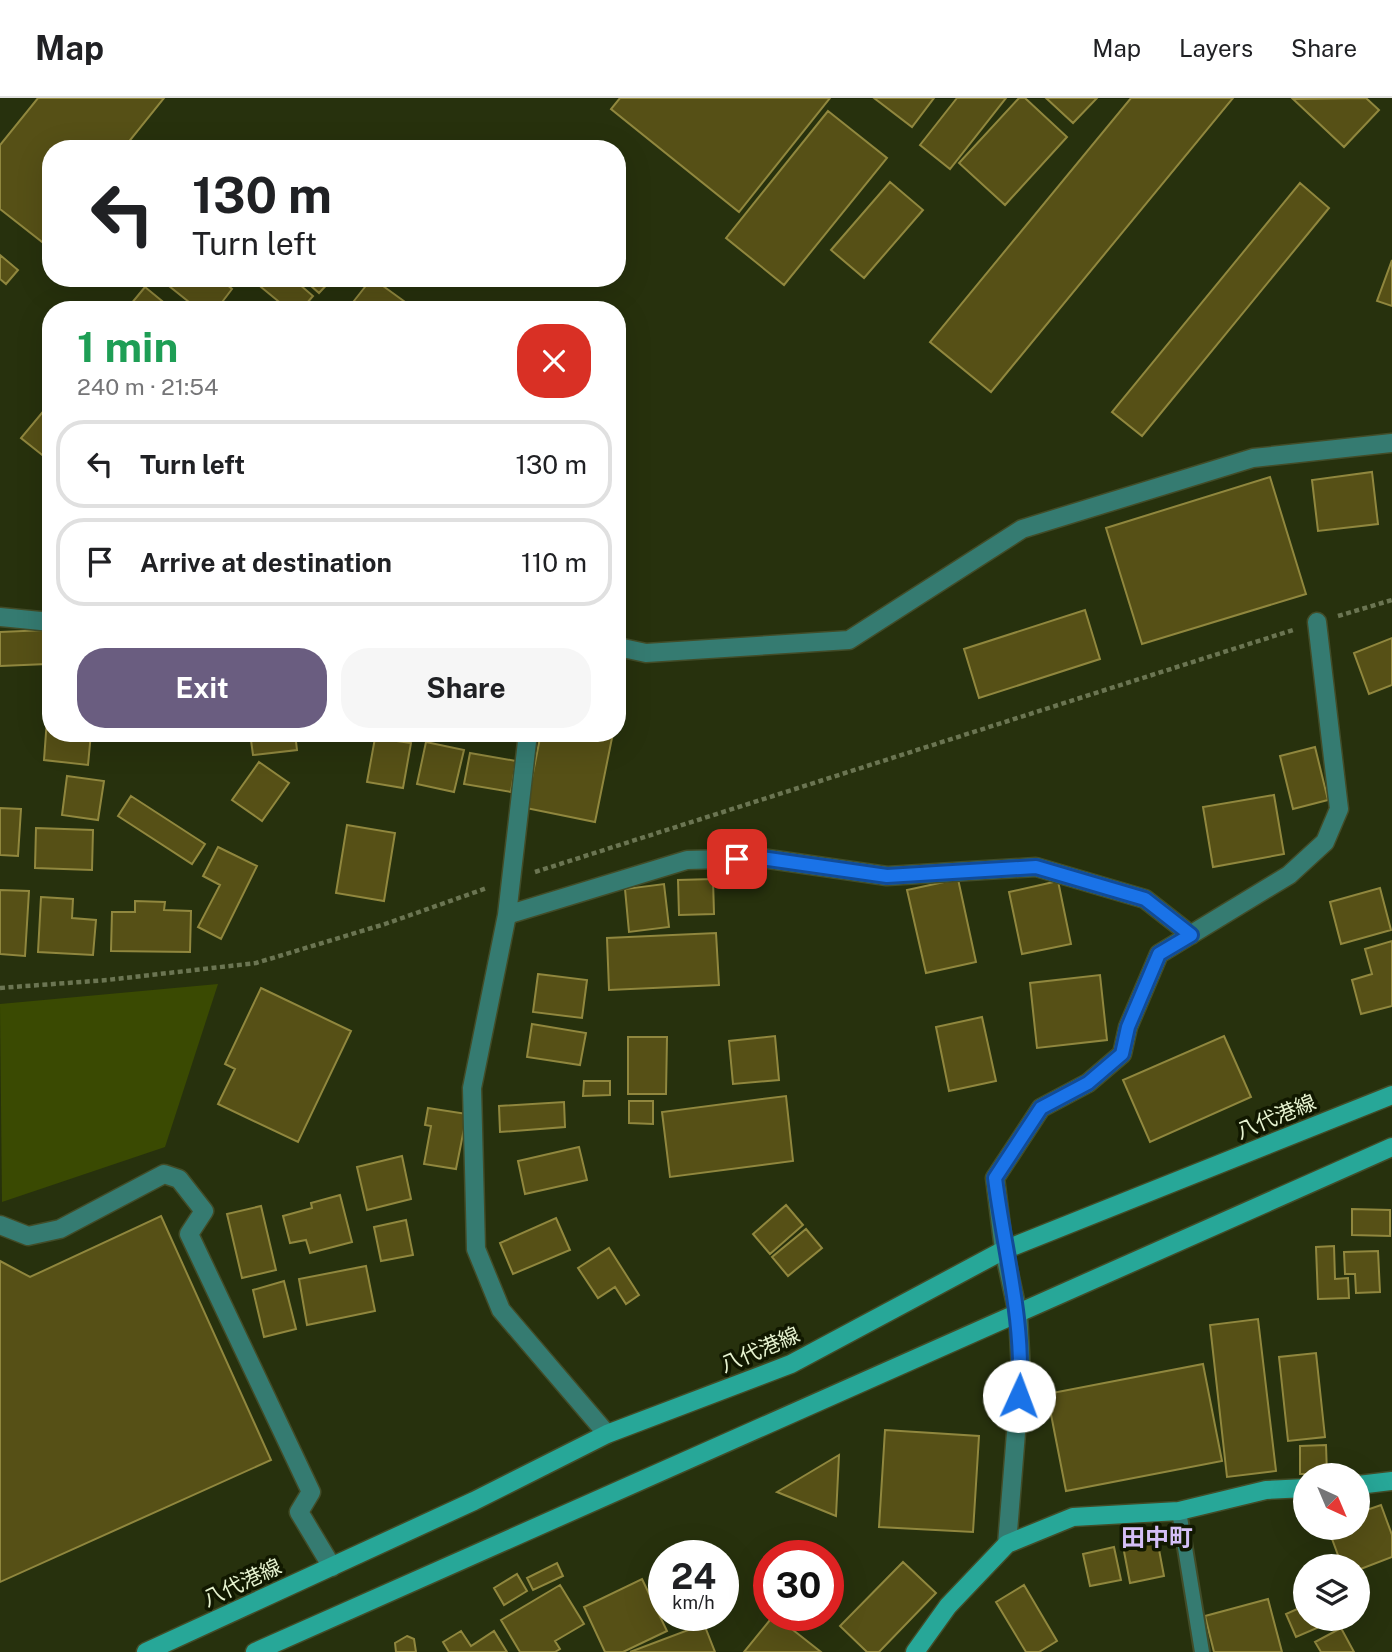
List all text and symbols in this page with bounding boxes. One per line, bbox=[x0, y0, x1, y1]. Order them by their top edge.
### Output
text: Map bbox=[35, 29, 104, 67]
text: Map bbox=[1092, 34, 1141, 62]
text: Layers bbox=[1179, 34, 1253, 62]
text: Share bbox=[1291, 34, 1357, 62]
text: 130 m bbox=[192, 166, 332, 224]
icon: left bbox=[77, 168, 168, 259]
text: Turn left bbox=[192, 225, 317, 262]
text: 1 min bbox=[77, 322, 178, 371]
button: close bbox=[517, 324, 591, 398]
text: 240 m · 21:54 bbox=[77, 373, 218, 400]
icon: left bbox=[81, 445, 119, 483]
text: Turn left bbox=[140, 449, 245, 480]
text: 130 m bbox=[515, 449, 587, 480]
icon: arrive bbox=[81, 543, 119, 581]
text: Arrive at destination bbox=[140, 547, 392, 578]
text: 110 m bbox=[521, 547, 587, 578]
button: Exit bbox=[77, 648, 327, 728]
button: Share bbox=[341, 648, 591, 728]
pin bbox=[707, 829, 767, 889]
icon: arrive bbox=[718, 840, 756, 878]
street label: 八代港線 bbox=[1232, 1089, 1319, 1144]
street label: 八代港線 bbox=[716, 1322, 803, 1377]
position arrow bbox=[982, 1359, 1056, 1433]
north arrow bbox=[1293, 1463, 1370, 1540]
map controls bbox=[1293, 1463, 1370, 1631]
district label: 田中町 bbox=[1121, 1523, 1193, 1551]
speed limit sign: 30 bbox=[753, 1540, 844, 1631]
street label: 八代港線 bbox=[198, 1553, 285, 1612]
button: layers bbox=[1293, 1554, 1370, 1631]
text: 24 bbox=[671, 1556, 716, 1597]
text: km/h bbox=[672, 1592, 715, 1613]

